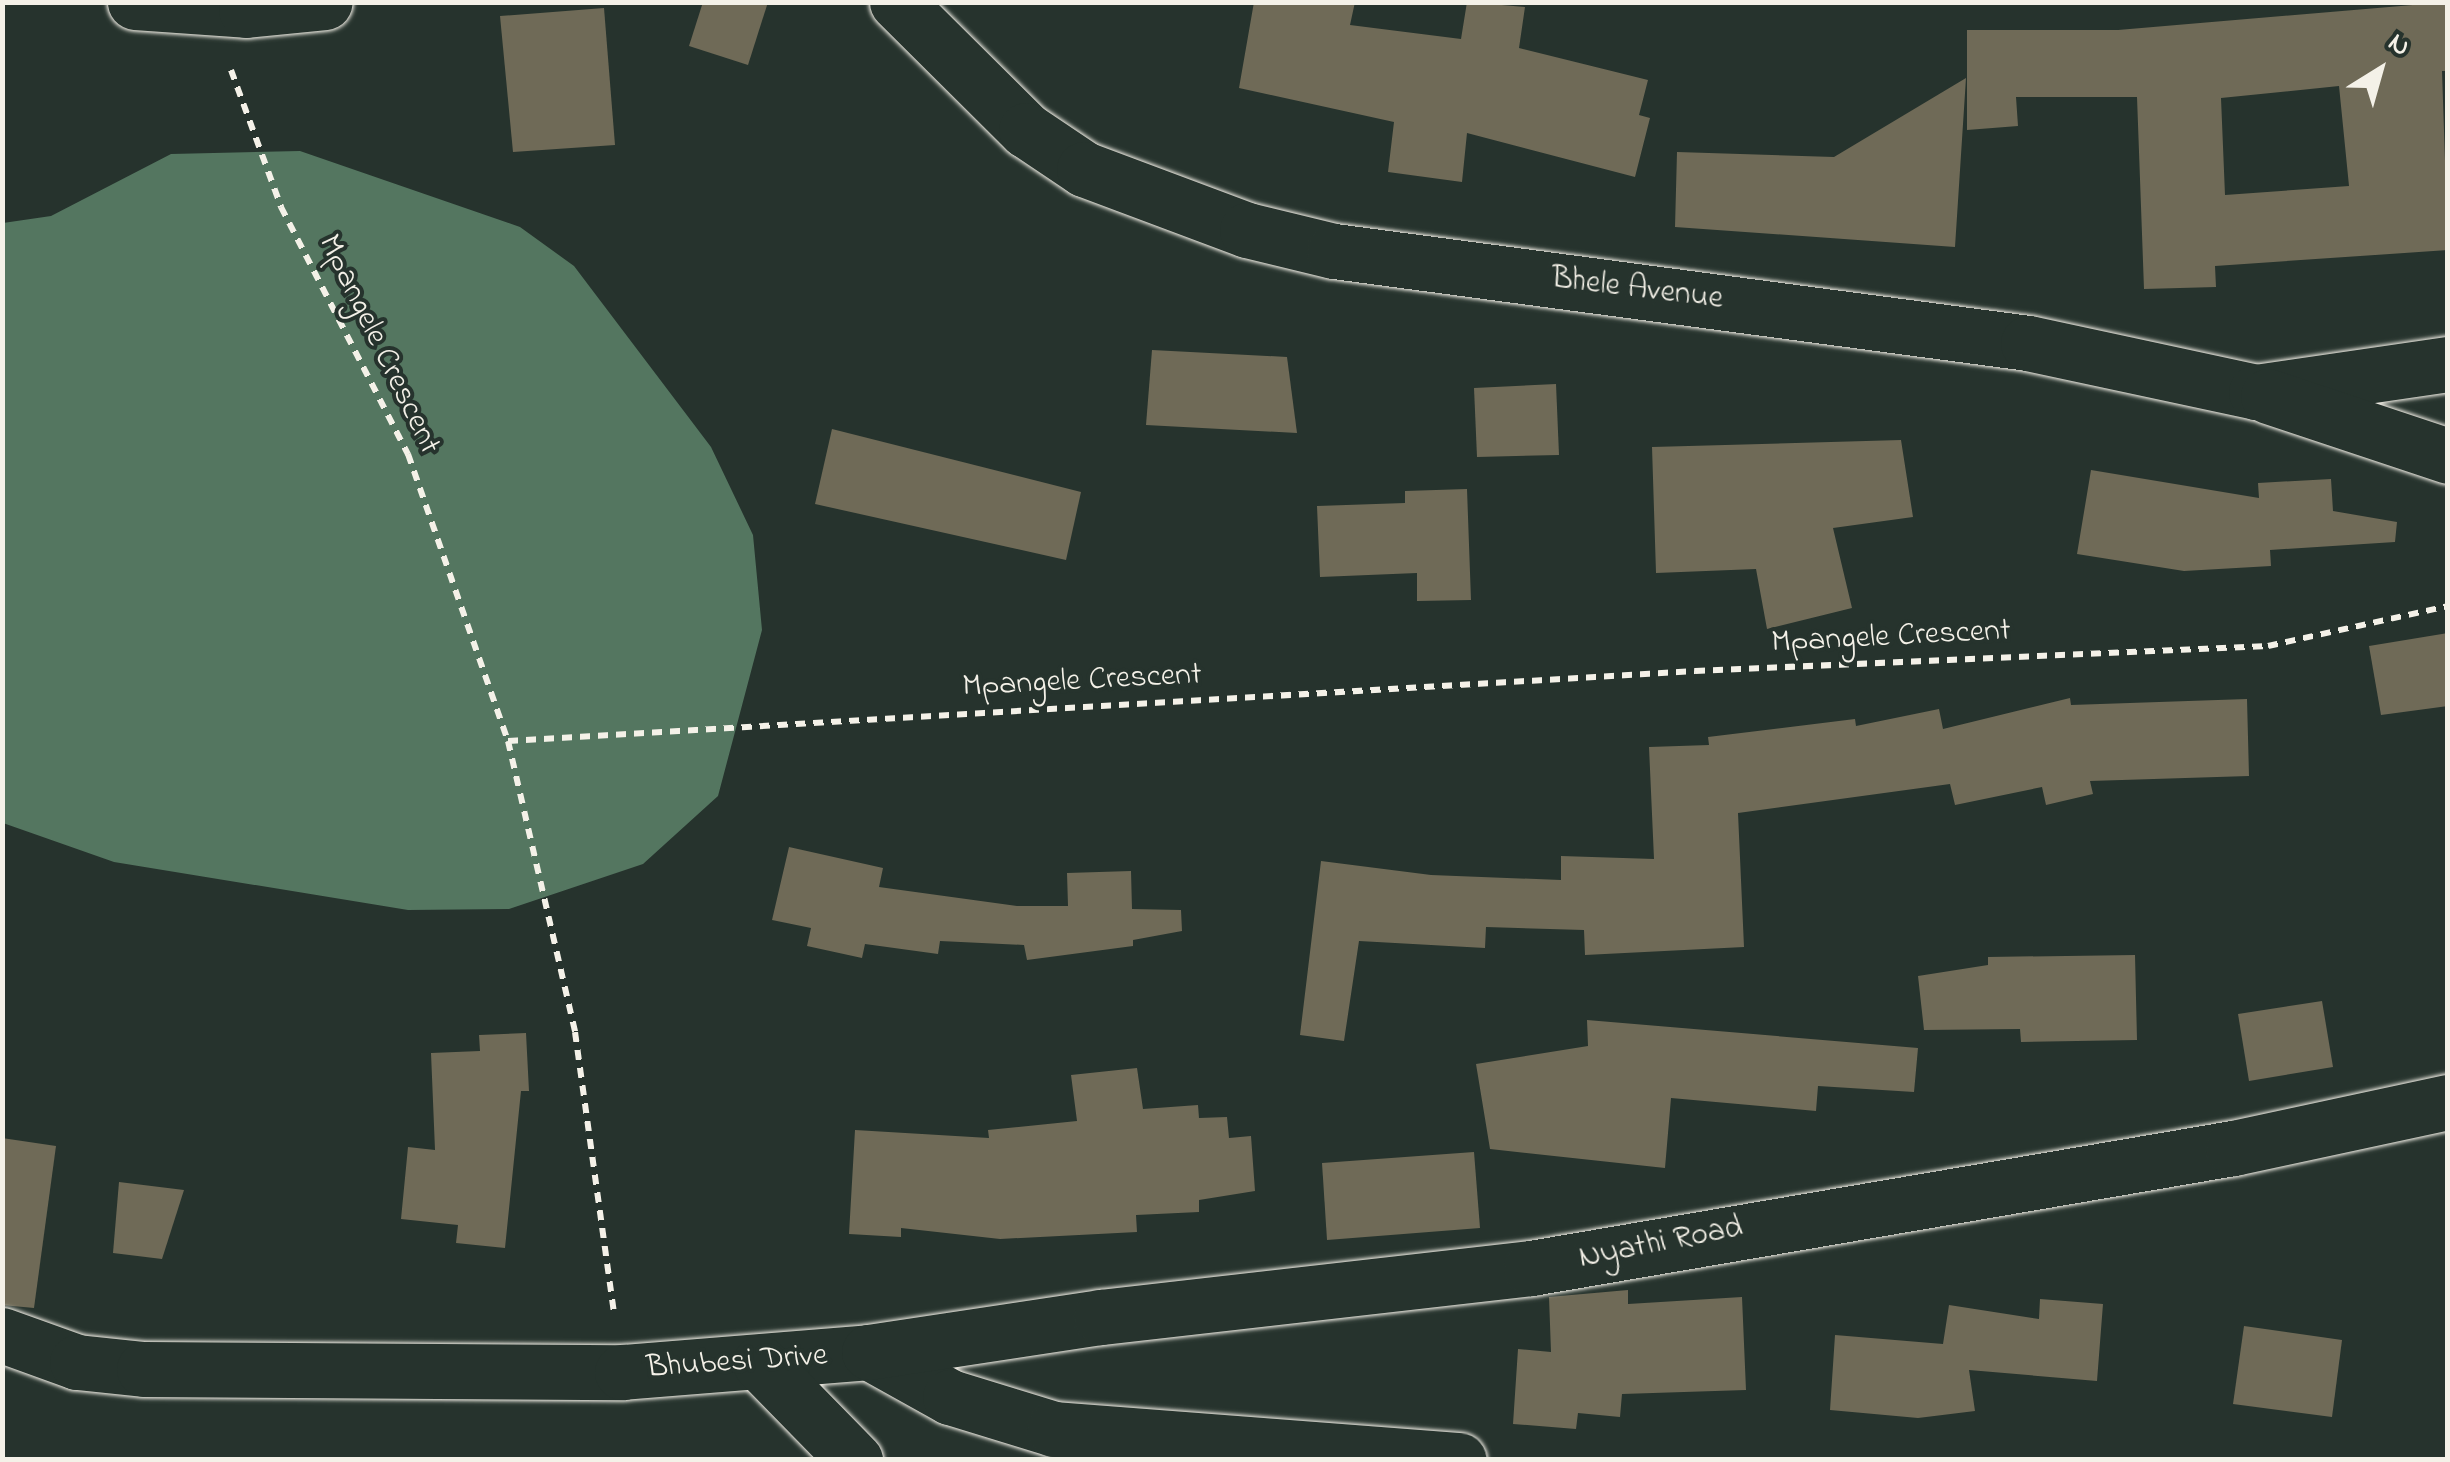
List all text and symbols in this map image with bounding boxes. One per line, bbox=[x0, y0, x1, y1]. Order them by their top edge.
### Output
north arrow bbox=[2330, 20, 2430, 120]
text: N bbox=[2378, 24, 2418, 68]
street label: Mpangele Crescent bbox=[308, 229, 448, 461]
street label: Bhele Avenue bbox=[1549, 260, 1725, 320]
street label: Mpangele Crescent bbox=[1770, 613, 2012, 663]
street label: Mpangele Crescent bbox=[961, 657, 1203, 707]
street label: Nyathi Road bbox=[1576, 1209, 1746, 1279]
street label: Bhubesi Drive bbox=[645, 1338, 829, 1388]

